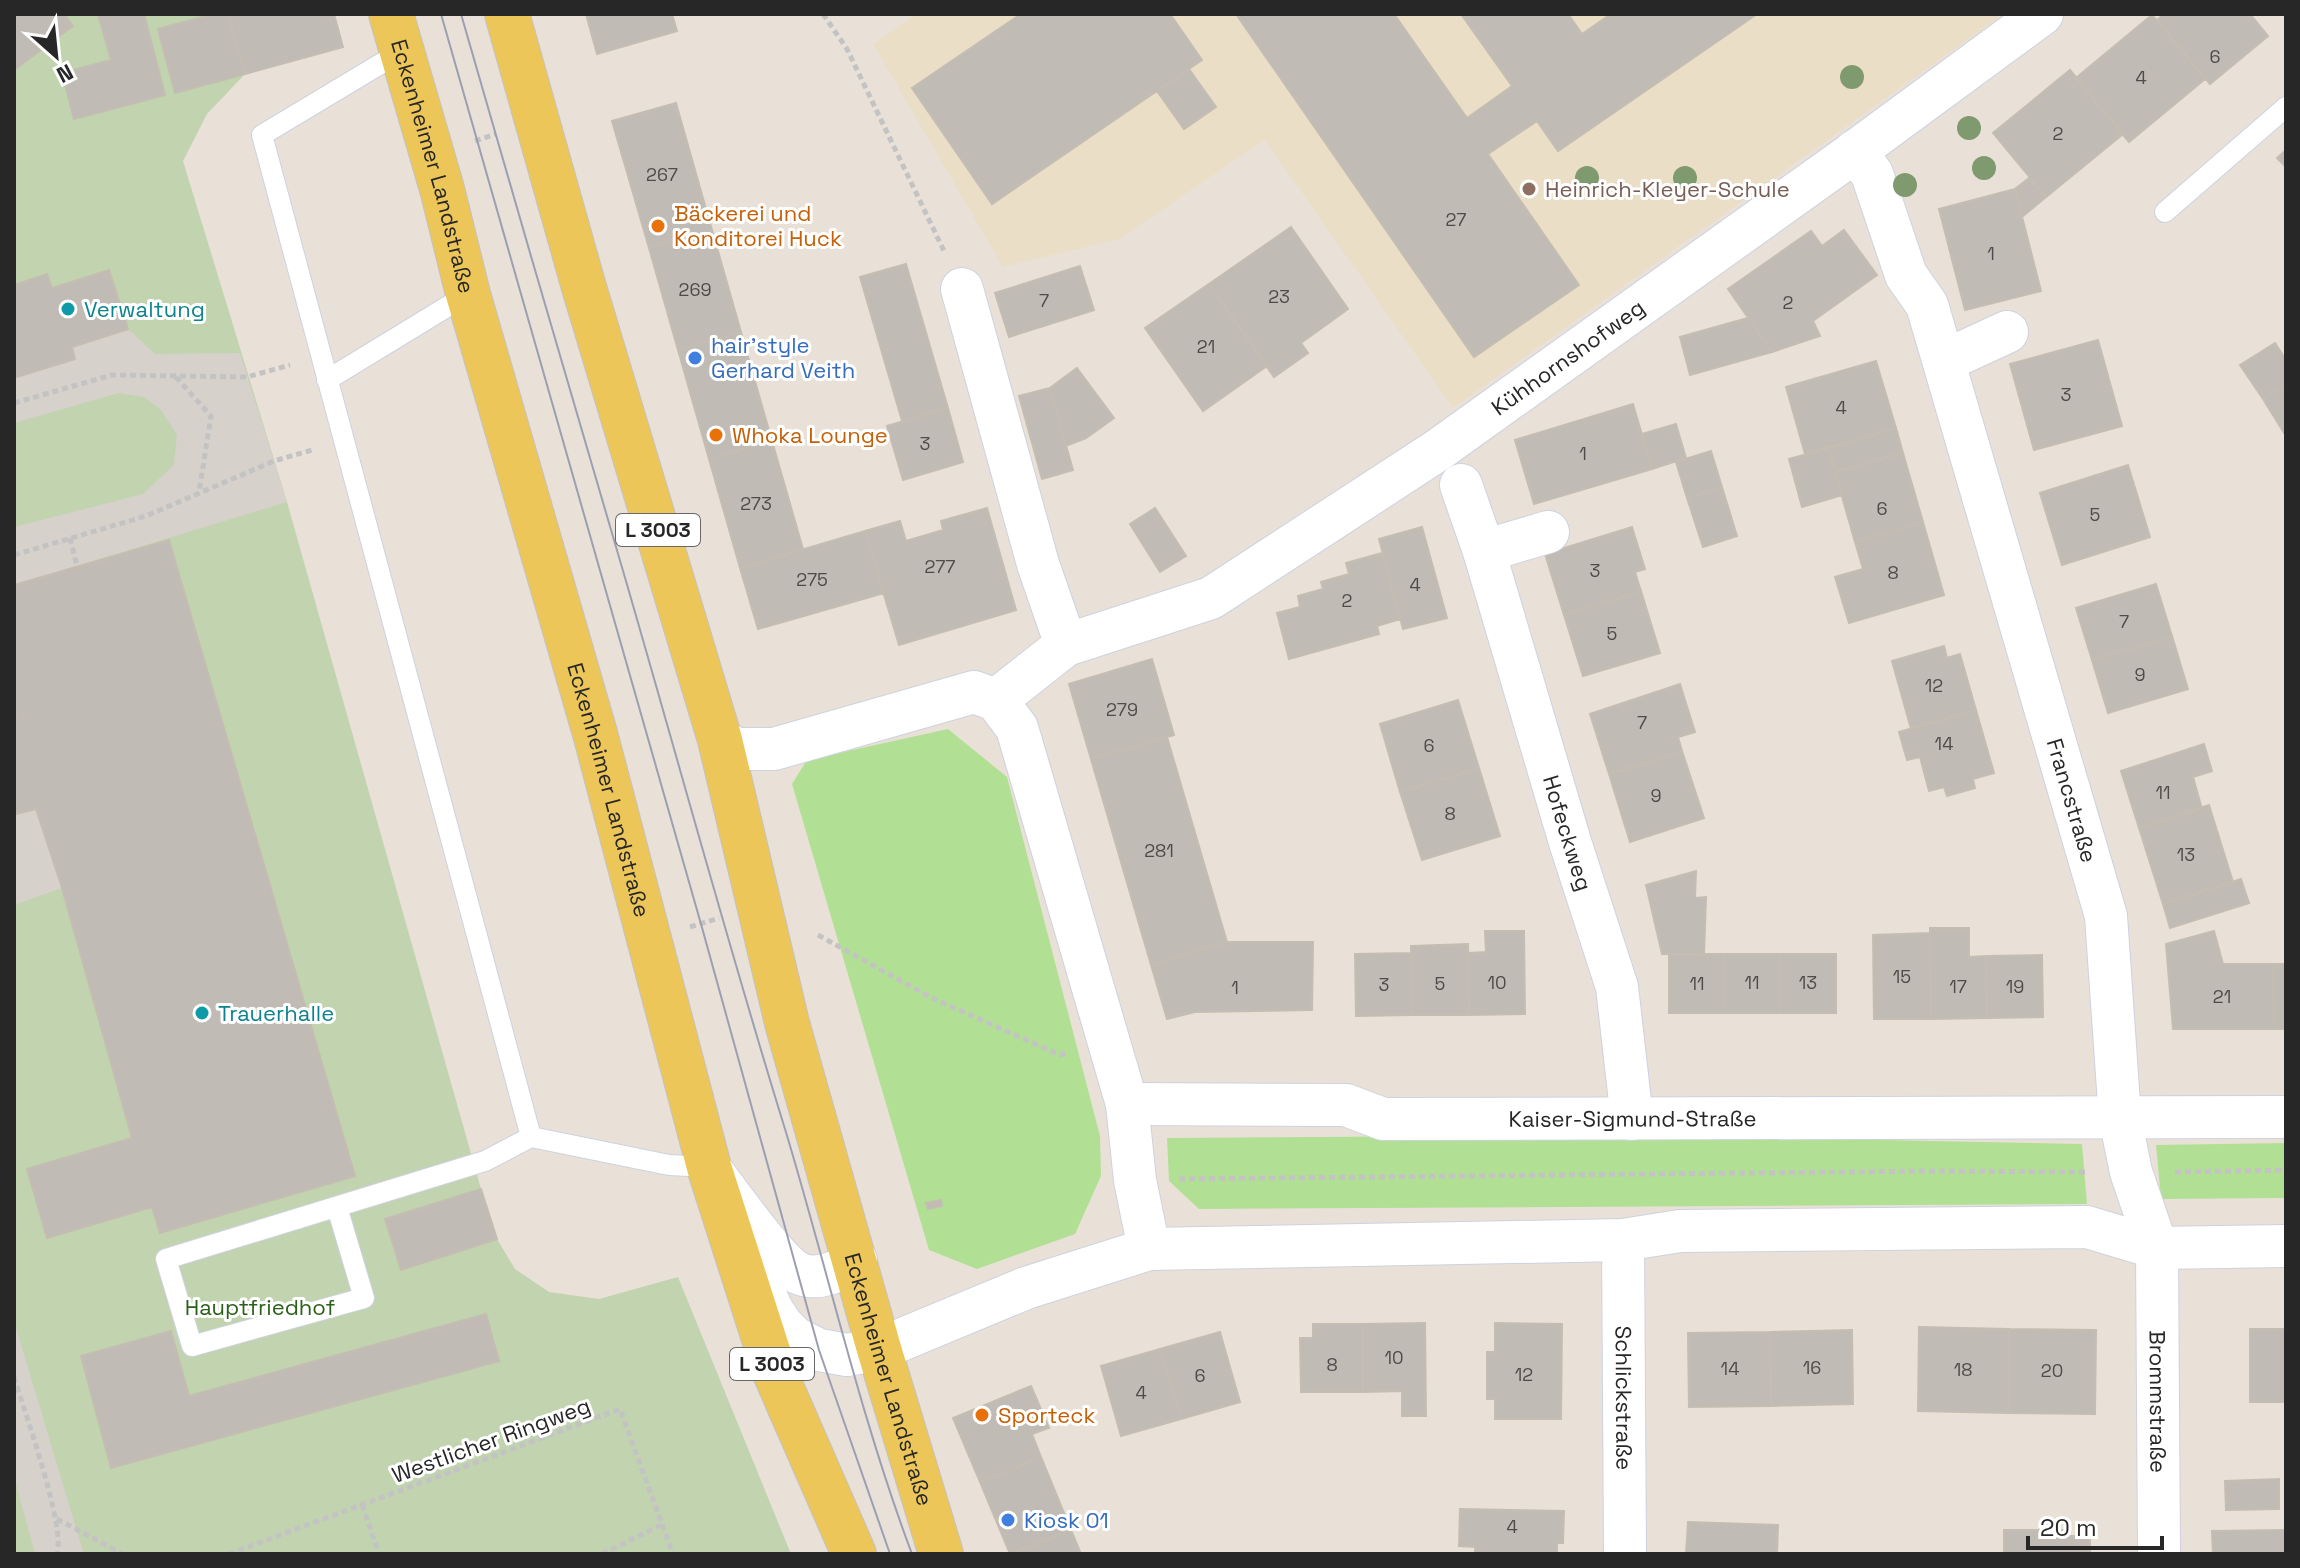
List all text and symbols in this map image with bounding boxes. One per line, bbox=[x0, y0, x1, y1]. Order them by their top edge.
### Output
north arrow bbox=[16, 16, 96, 96]
street label: Eckenheimer Landstraße bbox=[385, 36, 481, 296]
house number: 6 bbox=[2209, 45, 2221, 68]
text: N bbox=[52, 58, 78, 90]
house number: 4 bbox=[2135, 66, 2147, 89]
house number: 2 bbox=[2053, 122, 2063, 145]
house number: 267 bbox=[646, 163, 678, 186]
place label: Heinrich-Kleyer-Schule bbox=[1545, 175, 1790, 203]
marker: Heinrich-Kleyer-Schule bbox=[1520, 180, 1538, 198]
place label: Bäckerei und Konditorei Huck bbox=[674, 199, 842, 252]
house number: 27 bbox=[1446, 208, 1466, 231]
marker: Bäckerei und Konditorei Huck bbox=[649, 217, 667, 235]
house number: 1 bbox=[1987, 242, 1995, 265]
house number: 269 bbox=[679, 278, 711, 301]
house number: 23 bbox=[1268, 285, 1290, 308]
house number: 7 bbox=[1039, 289, 1049, 312]
house number: 2 bbox=[1783, 291, 1793, 314]
street label: Kühhornshofweg bbox=[1486, 293, 1650, 421]
place label: Verwaltung bbox=[84, 295, 205, 323]
marker: Verwaltung bbox=[59, 300, 77, 318]
place label: hair'style Gerhard Veith bbox=[711, 331, 855, 384]
house number: 21 bbox=[1197, 335, 1215, 358]
marker: hair'style Gerhard Veith bbox=[686, 349, 704, 367]
house number: 3 bbox=[2061, 383, 2071, 406]
house number: 4 bbox=[1835, 396, 1847, 419]
place label: Whoka Lounge bbox=[732, 421, 888, 449]
marker: Whoka Lounge bbox=[707, 426, 725, 444]
house number: 3 bbox=[920, 432, 930, 455]
house number: 1 bbox=[1579, 442, 1587, 465]
house number: 273 bbox=[740, 492, 772, 515]
house number: 6 bbox=[1876, 497, 1888, 520]
house number: 5 bbox=[2090, 503, 2100, 526]
road number: L 3003 bbox=[616, 514, 700, 546]
house number: 277 bbox=[924, 555, 956, 578]
house number: 3 bbox=[1590, 559, 1600, 582]
house number: 8 bbox=[1887, 561, 1899, 584]
house number: 275 bbox=[796, 568, 828, 591]
house number: 4 bbox=[1409, 573, 1421, 596]
house number: 2 bbox=[1342, 589, 1352, 612]
house number: 7 bbox=[2119, 610, 2129, 633]
house number: 5 bbox=[1607, 622, 1617, 645]
street label: Eckenheimer Landstraße bbox=[561, 659, 657, 920]
house number: 9 bbox=[2134, 663, 2146, 686]
house number: 12 bbox=[1925, 674, 1943, 697]
house number: 279 bbox=[1106, 698, 1138, 721]
house number: 7 bbox=[1637, 711, 1647, 734]
house number: 14 bbox=[1935, 732, 1953, 755]
house number: 6 bbox=[1423, 734, 1435, 757]
street label: Francstraße bbox=[2041, 735, 2104, 866]
street label: Hofeckweg bbox=[1537, 772, 1599, 894]
house number: 11 bbox=[2155, 781, 2171, 804]
house number: 9 bbox=[1650, 784, 1662, 807]
house number: 8 bbox=[1444, 802, 1456, 825]
house number: 281 bbox=[1144, 839, 1174, 862]
house number: 13 bbox=[2177, 843, 2195, 866]
house number: 15 bbox=[1893, 965, 1911, 988]
house number: 10 bbox=[1487, 971, 1507, 994]
house number: 11 bbox=[1744, 971, 1760, 994]
house number: 13 bbox=[1799, 971, 1817, 994]
house number: 5 bbox=[1435, 972, 1445, 995]
house number: 11 bbox=[1689, 972, 1705, 995]
house number: 3 bbox=[1379, 973, 1389, 996]
house number: 17 bbox=[1949, 975, 1967, 998]
house number: 19 bbox=[2006, 975, 2024, 998]
house number: 1 bbox=[1231, 976, 1239, 999]
house number: 21 bbox=[2213, 985, 2231, 1008]
place label: Trauerhalle bbox=[218, 999, 334, 1027]
marker: Trauerhalle bbox=[193, 1004, 211, 1022]
street label: Kaiser-Sigmund-Straße bbox=[1508, 1104, 1756, 1133]
street label: Eckenheimer Landstraße bbox=[839, 1250, 940, 1509]
park label: Hauptfriedhof bbox=[185, 1293, 335, 1321]
street label: Schlickstraße bbox=[1610, 1326, 1638, 1470]
street label: Brommstraße bbox=[2144, 1330, 2172, 1473]
house number: 10 bbox=[1384, 1346, 1404, 1369]
road number: L 3003 bbox=[730, 1348, 814, 1380]
house number: 8 bbox=[1326, 1353, 1338, 1376]
house number: 16 bbox=[1803, 1356, 1821, 1379]
house number: 14 bbox=[1721, 1357, 1739, 1380]
house number: 18 bbox=[1954, 1358, 1972, 1381]
house number: 20 bbox=[2041, 1359, 2063, 1382]
house number: 12 bbox=[1515, 1363, 1533, 1386]
house number: 6 bbox=[1194, 1364, 1206, 1387]
house number: 4 bbox=[1135, 1381, 1147, 1404]
street label: Westlicher Ringweg bbox=[388, 1391, 594, 1489]
place label: Sporteck bbox=[998, 1401, 1095, 1429]
marker: Sporteck bbox=[973, 1406, 991, 1424]
scale bar bbox=[2028, 1500, 2162, 1550]
place label: Kiosk 01 bbox=[1024, 1506, 1109, 1534]
marker: Kiosk 01 bbox=[999, 1511, 1017, 1529]
text: 20 m bbox=[2040, 1512, 2097, 1543]
house number: 4 bbox=[1506, 1515, 1518, 1538]

